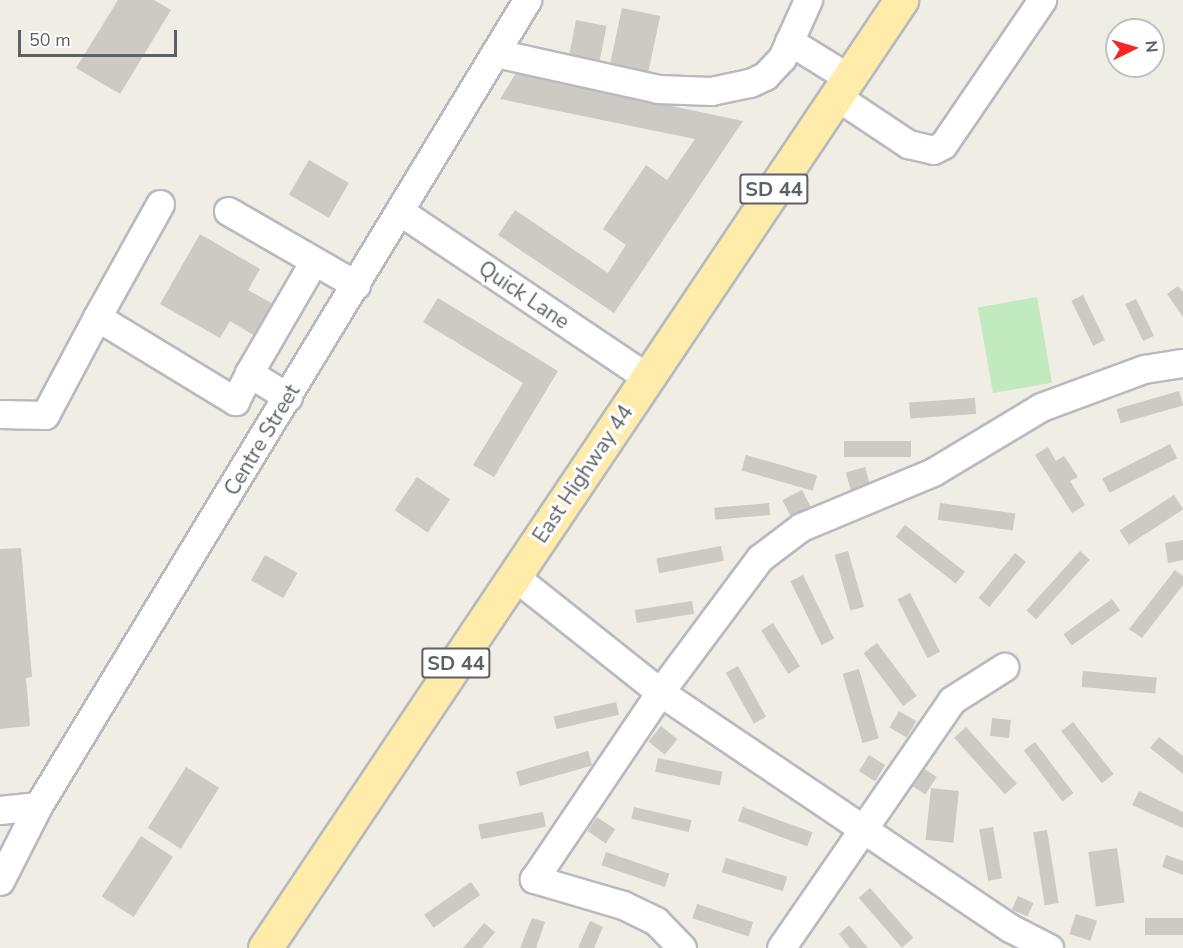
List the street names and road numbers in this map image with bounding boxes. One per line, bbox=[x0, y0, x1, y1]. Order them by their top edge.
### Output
road number: SD 44 bbox=[738, 172, 810, 206]
street label: Quick Lane bbox=[474, 255, 574, 335]
street label: Centre Street bbox=[219, 380, 305, 500]
street label: East Highway 44 bbox=[528, 400, 638, 548]
road number: SD 44 bbox=[420, 646, 492, 680]

